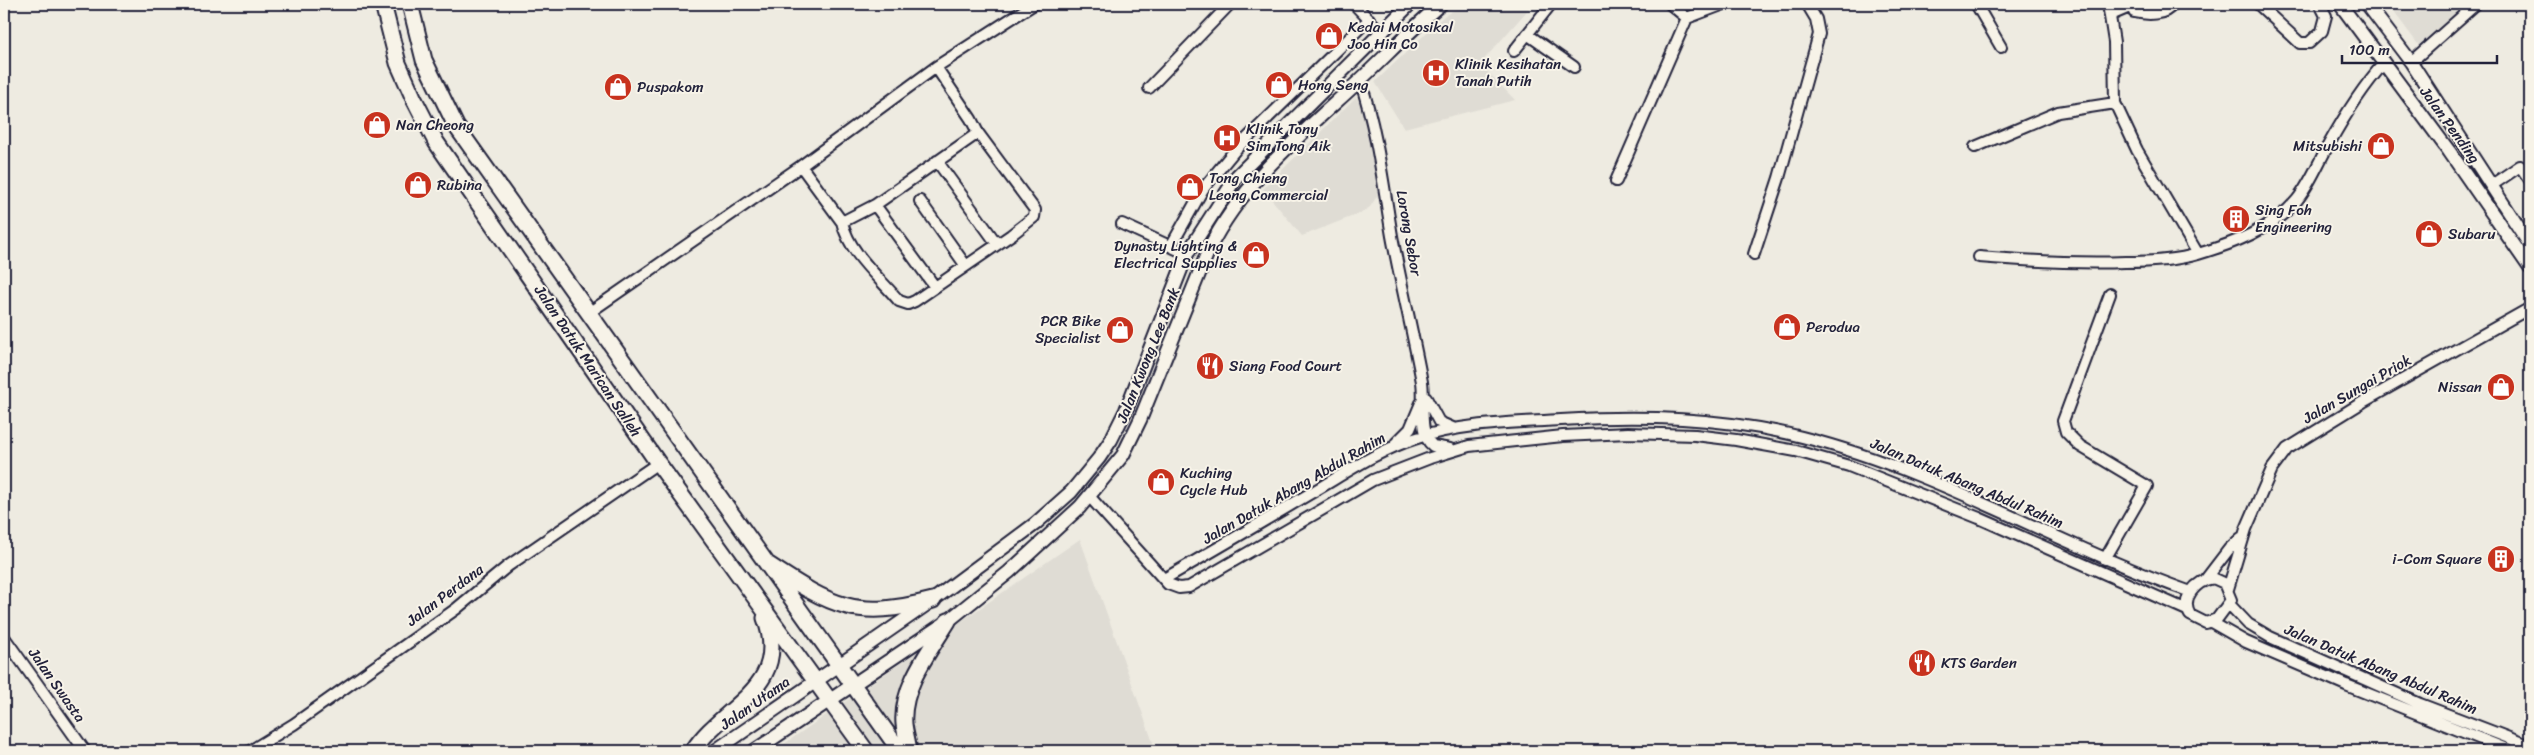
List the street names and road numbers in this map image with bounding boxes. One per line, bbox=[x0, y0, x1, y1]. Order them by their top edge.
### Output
street label: Jalan Pending bbox=[2412, 80, 2487, 169]
street label: Lorong Sebor bbox=[1389, 188, 1429, 279]
street label: Jalan Datuk Marican Salleh bbox=[527, 279, 649, 442]
street label: Jalan Kwong Lee Bank bbox=[1109, 283, 1187, 428]
street label: Jalan Sungai Priok bbox=[2297, 347, 2416, 431]
street label: Jalan Datuk Abang Abdul Rahim bbox=[1197, 425, 1390, 552]
street label: Jalan Datuk Abang Abdul Rahim bbox=[1865, 430, 2068, 536]
street label: Jalan Perdana bbox=[400, 557, 490, 634]
street label: Jalan Datuk Abang Abdul Rahim bbox=[2279, 616, 2482, 722]
street label: Jalan Swasta bbox=[21, 641, 93, 728]
street label: Jalan Utama bbox=[714, 669, 796, 737]

